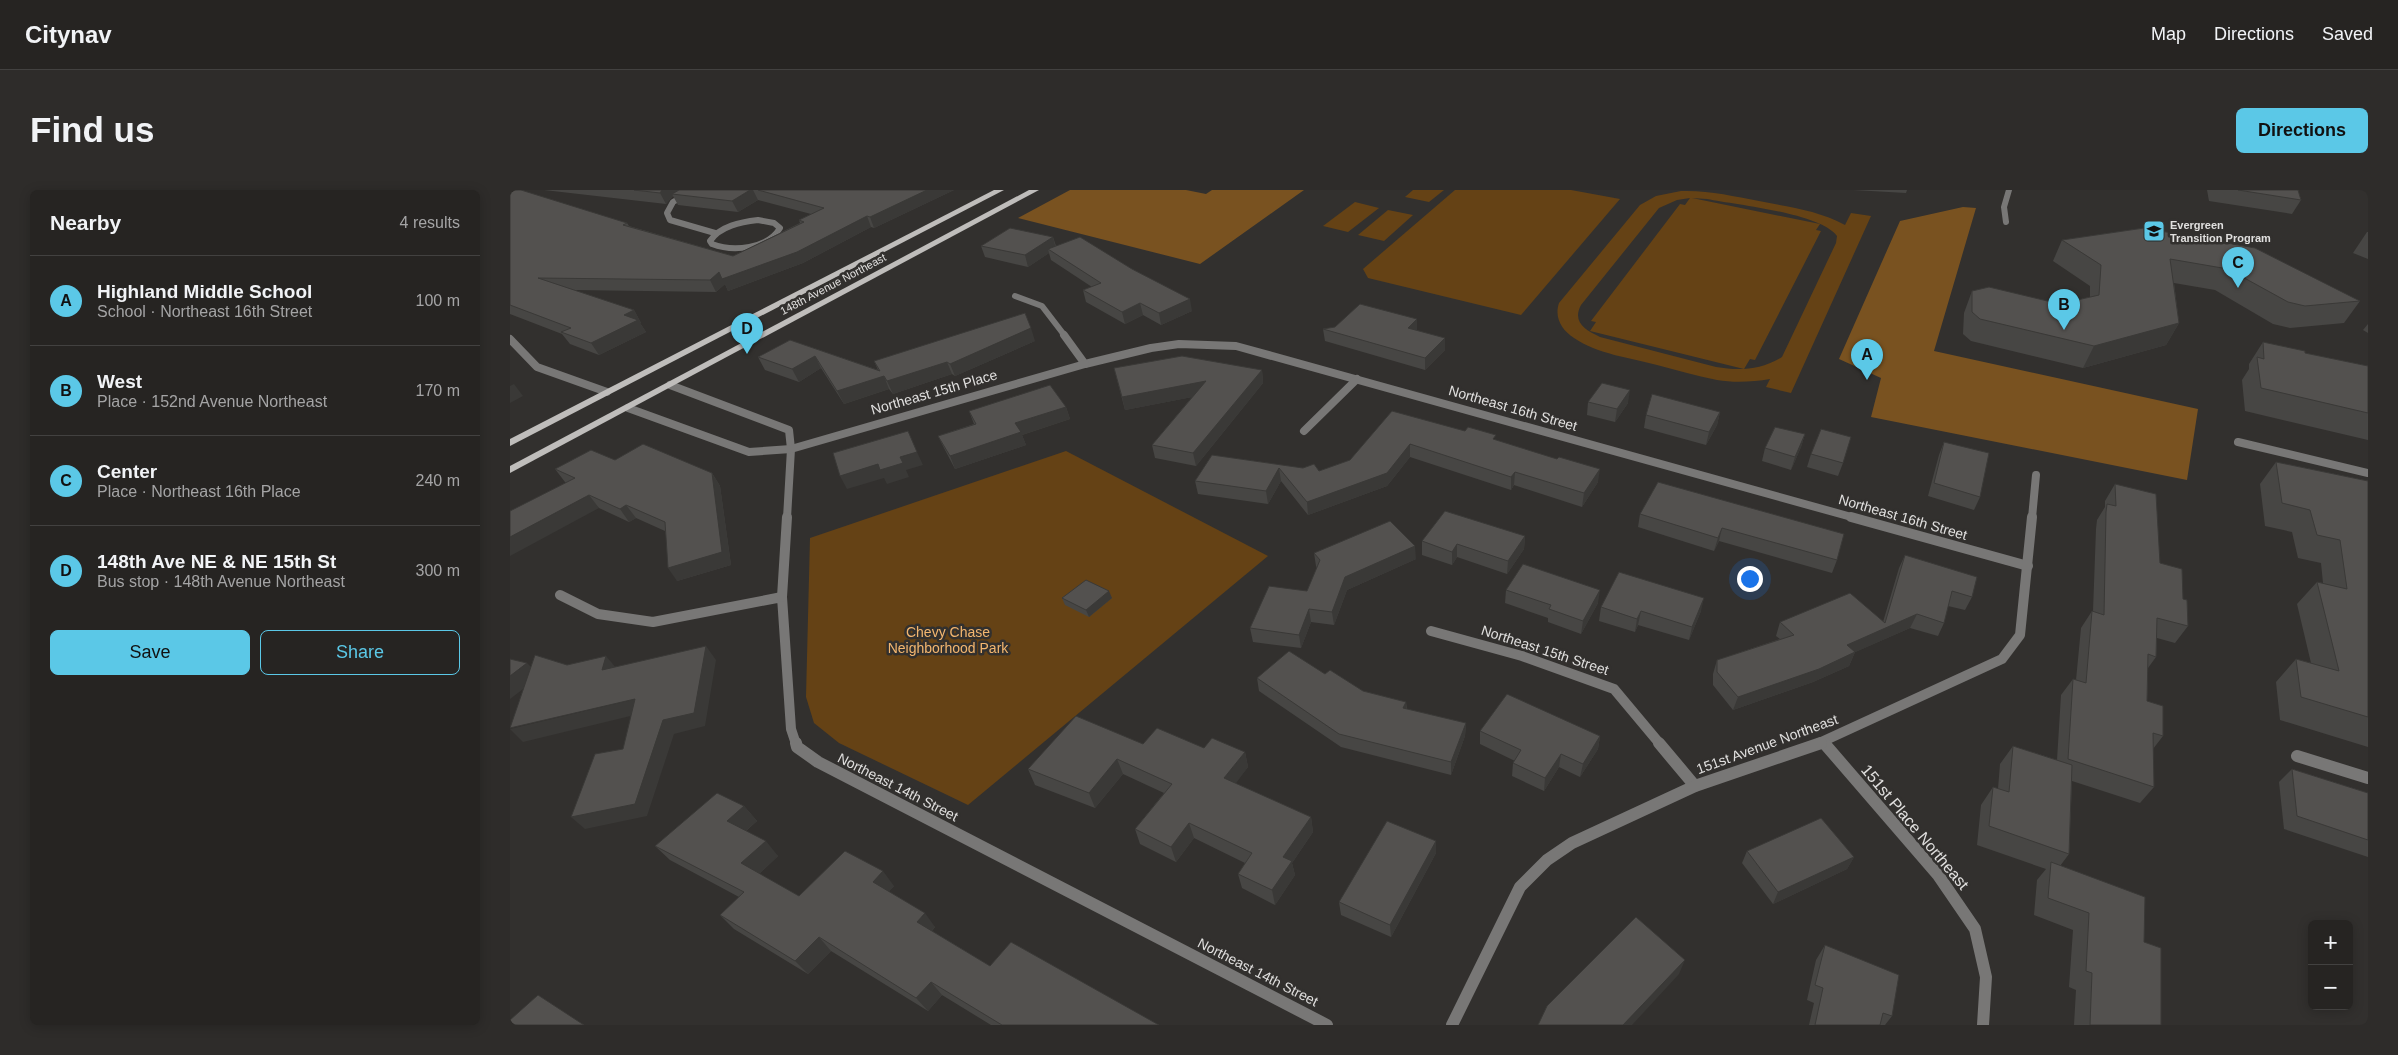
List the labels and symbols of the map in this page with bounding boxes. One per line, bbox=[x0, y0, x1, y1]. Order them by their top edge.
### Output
school or university icon: Evergreen Transition Program bbox=[2142, 219, 2166, 243]
place label: Evergreen Transition Program bbox=[2170, 219, 2271, 244]
pin: C bbox=[2222, 247, 2254, 288]
street label: 148th Avenue Northeast bbox=[778, 251, 888, 317]
pin: B bbox=[2048, 289, 2080, 330]
pin: D bbox=[731, 313, 763, 354]
pin: A bbox=[1851, 339, 1883, 380]
street label: Northeast 15th Place bbox=[869, 366, 999, 418]
street label: Northeast 16th Street bbox=[1447, 382, 1579, 434]
street label: Northeast 16th Street bbox=[1837, 491, 1969, 543]
your location bbox=[1737, 566, 1763, 592]
street label: Northeast 15th Street bbox=[1479, 622, 1611, 678]
park label: Chevy Chase Neighborhood Park bbox=[888, 624, 1009, 656]
street label: 151st Avenue Northeast bbox=[1694, 711, 1840, 777]
street label: Northeast 14th Street bbox=[835, 750, 961, 824]
street label: 151st Place Northeast bbox=[1858, 761, 1972, 893]
street label: Northeast 14th Street bbox=[1195, 935, 1321, 1009]

